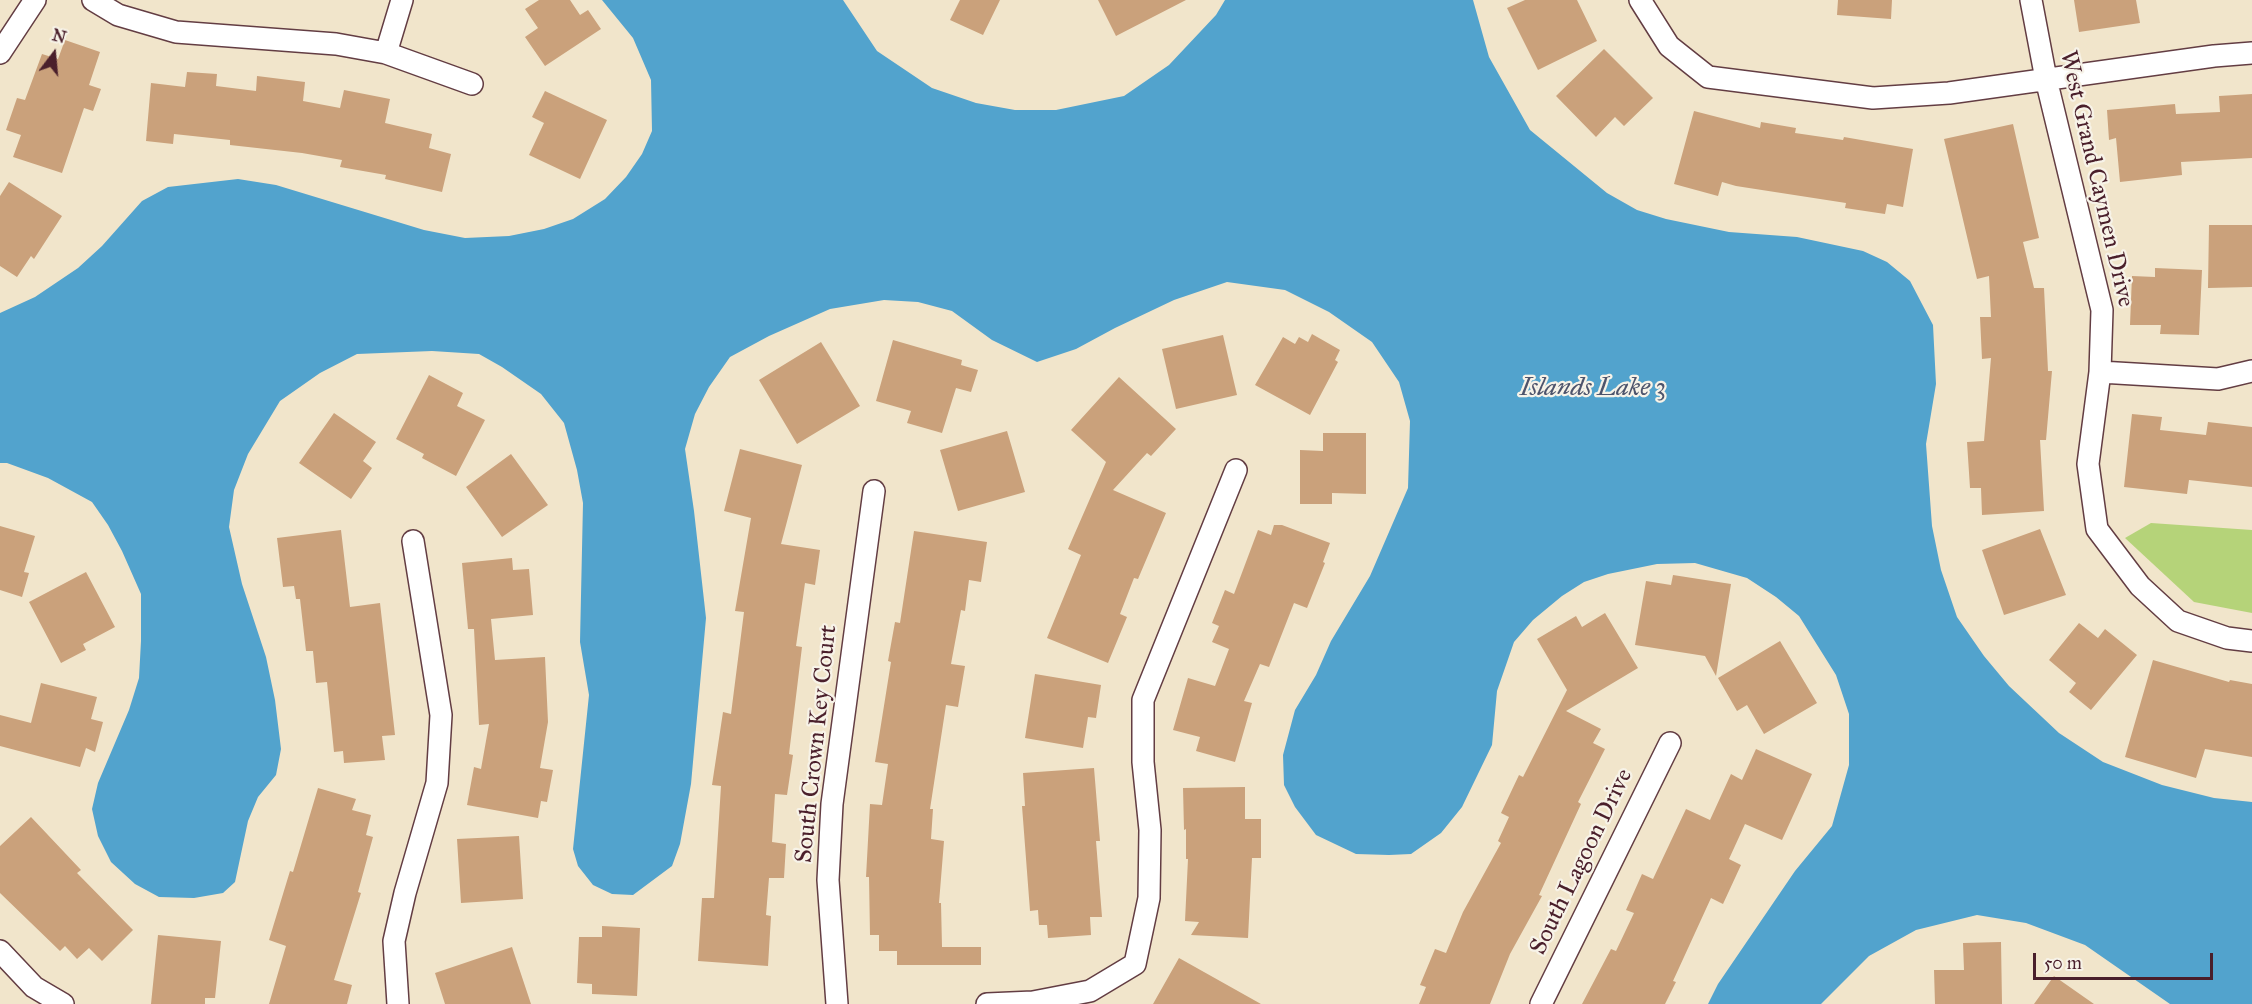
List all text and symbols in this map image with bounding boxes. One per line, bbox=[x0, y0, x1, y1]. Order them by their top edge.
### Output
north arrow bbox=[24, 24, 84, 84]
text: N bbox=[50, 25, 68, 47]
street label: West Grand Caymen Drive bbox=[2052, 48, 2140, 310]
water label: Islands Lake 3 bbox=[1520, 373, 1666, 405]
street label: South Crown Key Court bbox=[790, 624, 844, 864]
street label: South Lagoon Drive bbox=[1525, 764, 1639, 960]
scale bar bbox=[2036, 941, 2216, 979]
text: 50 m bbox=[2044, 952, 2082, 974]

